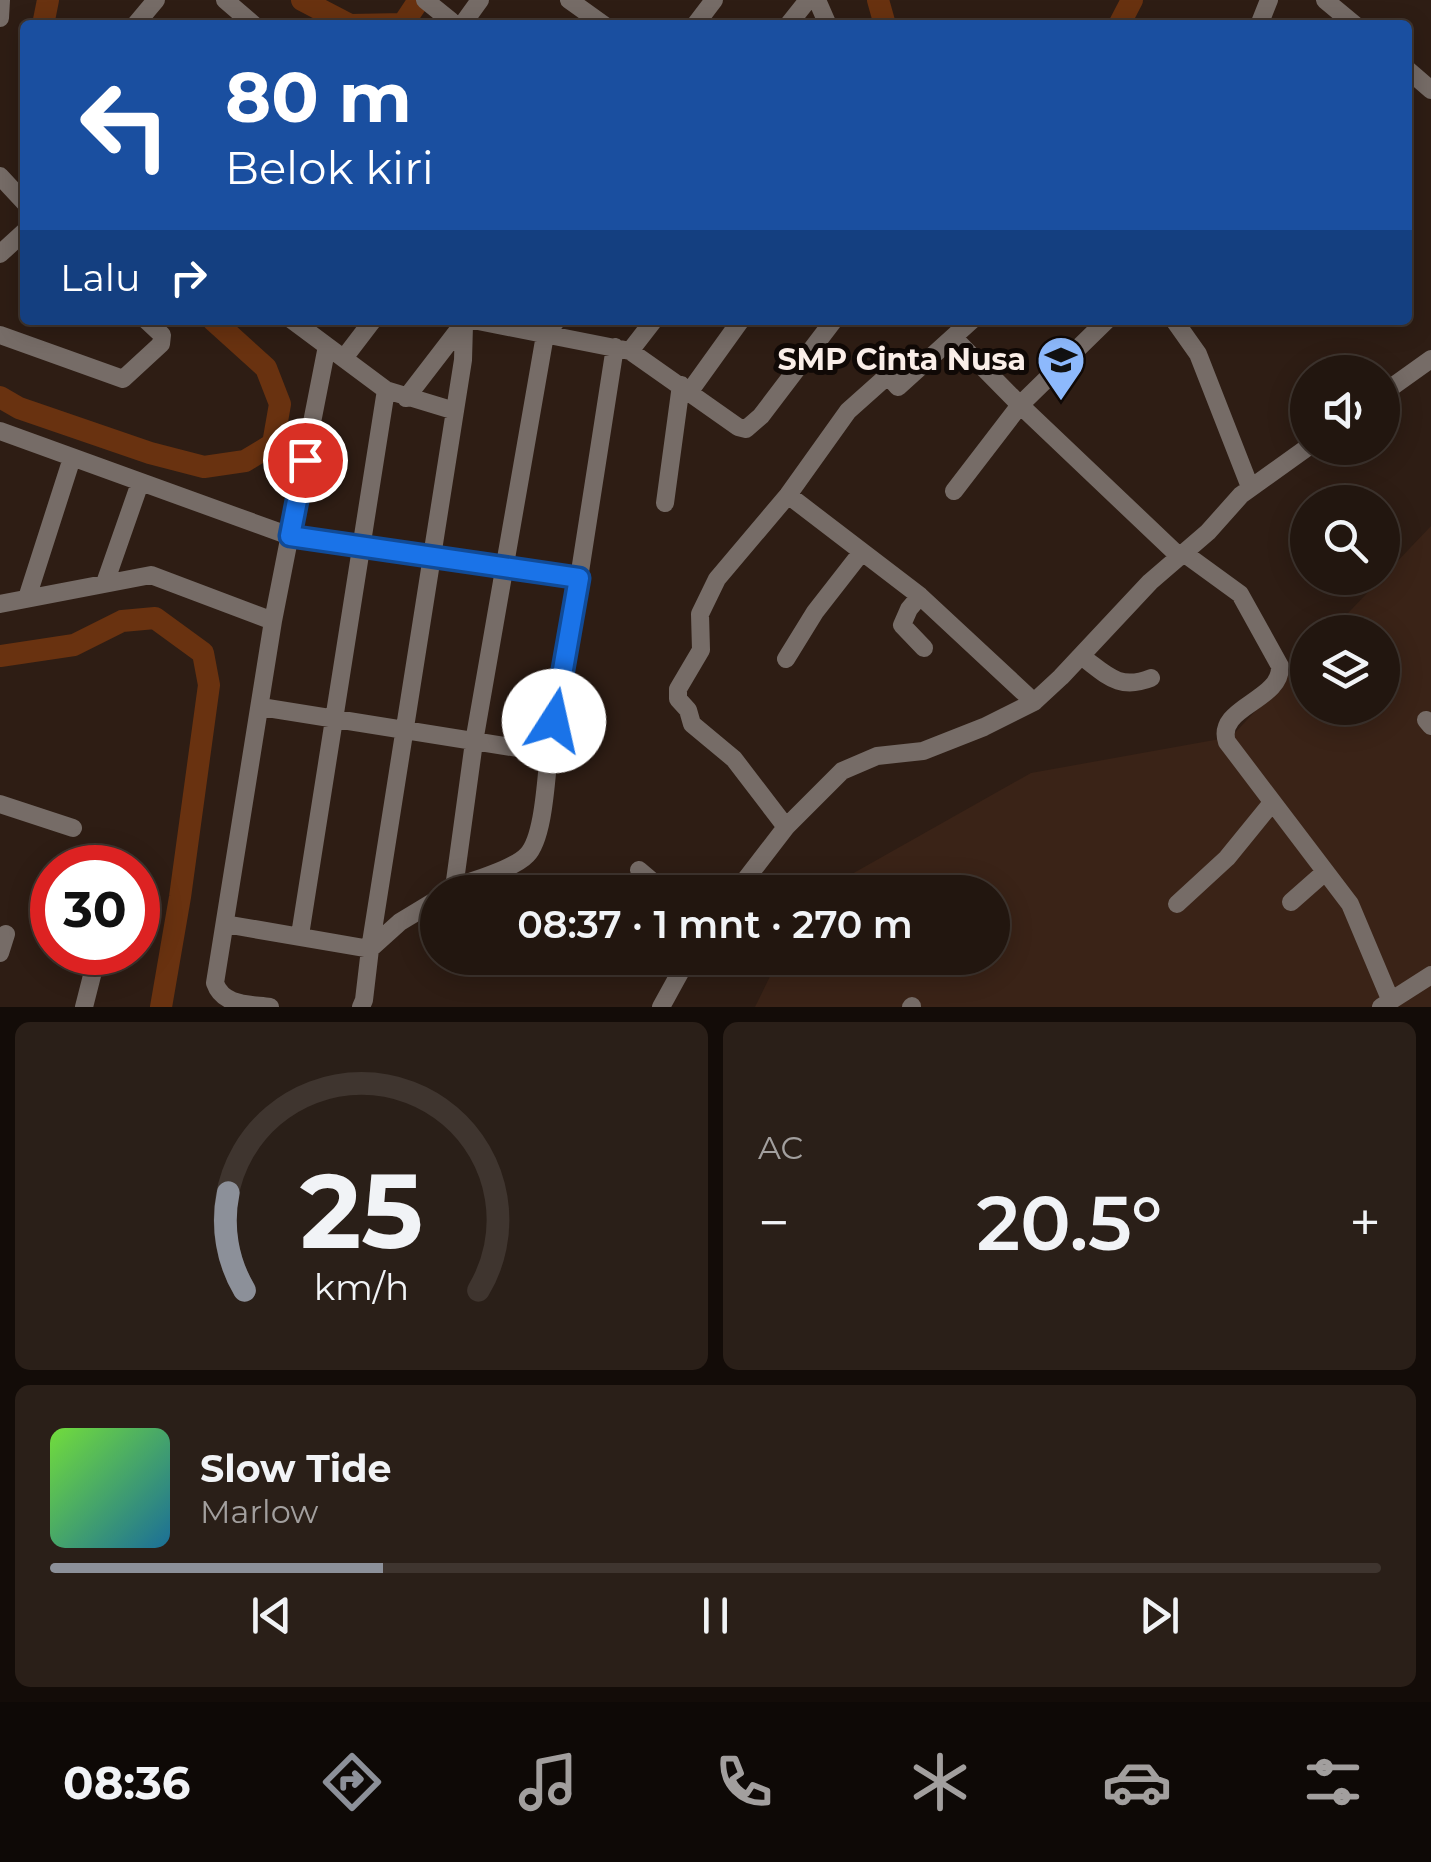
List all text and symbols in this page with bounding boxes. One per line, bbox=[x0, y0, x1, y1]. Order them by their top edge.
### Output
text: 80 m bbox=[225, 54, 412, 140]
icon: left bbox=[60, 60, 190, 190]
text: Belok kiri bbox=[225, 140, 434, 195]
icon: right bbox=[161, 250, 216, 305]
text: Lalu bbox=[60, 254, 141, 301]
school or university icon: SMP Cinta Nusa bbox=[1035, 334, 1087, 402]
place label: SMP Cinta Nusa bbox=[777, 341, 1026, 378]
map controls bbox=[1290, 355, 1400, 725]
button: sound bbox=[1290, 355, 1400, 465]
pin bbox=[263, 418, 348, 503]
icon: arrive bbox=[278, 433, 333, 488]
button: search bbox=[1290, 485, 1400, 595]
button: layers bbox=[1290, 615, 1400, 725]
position arrow bbox=[502, 669, 606, 773]
speed limit sign: 30 bbox=[30, 845, 160, 975]
text: 08:37 · 1 mnt · 270 m bbox=[517, 901, 913, 948]
text: AC bbox=[758, 1128, 803, 1167]
text: 25 bbox=[300, 1147, 423, 1274]
text: 20.5° bbox=[976, 1177, 1163, 1269]
text: − bbox=[758, 1189, 790, 1256]
text: + bbox=[1349, 1189, 1381, 1256]
text: km/h bbox=[314, 1265, 409, 1309]
text: Slow Tide bbox=[200, 1445, 392, 1492]
text: Marlow bbox=[200, 1492, 318, 1531]
icon: previous bbox=[244, 1588, 299, 1643]
icon: pause bbox=[688, 1588, 743, 1643]
icon: next bbox=[1132, 1588, 1187, 1643]
icon: directions bbox=[317, 1747, 387, 1817]
icon: music bbox=[513, 1747, 583, 1817]
icon: phone bbox=[709, 1747, 779, 1817]
icon: climate bbox=[905, 1747, 975, 1817]
icon: car bbox=[1102, 1747, 1172, 1817]
icon: filters bbox=[1298, 1747, 1368, 1817]
text: 08:36 bbox=[63, 1755, 190, 1810]

